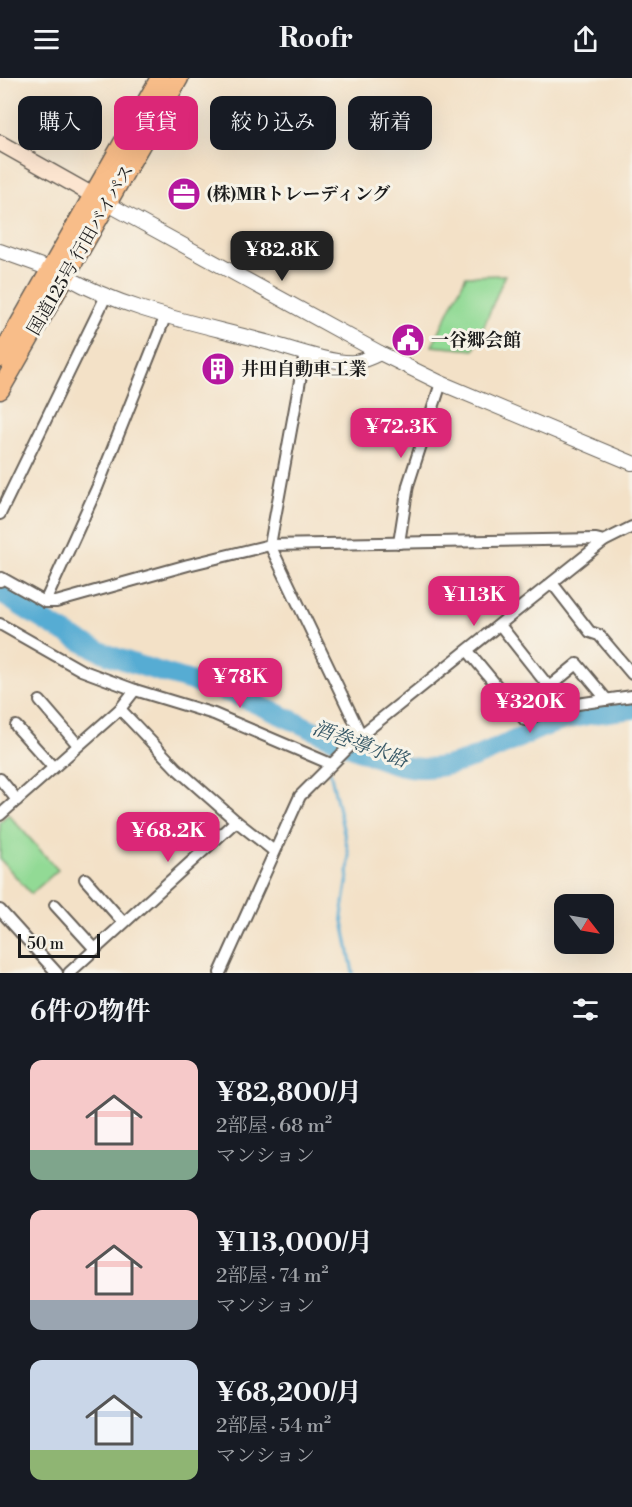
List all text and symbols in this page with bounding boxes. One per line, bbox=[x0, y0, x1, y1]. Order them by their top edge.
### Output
text: Roofr bbox=[279, 22, 353, 56]
icon: menu bbox=[30, 23, 63, 56]
icon: share bbox=[569, 23, 602, 56]
chip: 購入 bbox=[18, 96, 102, 150]
chip: 賃貸 bbox=[114, 96, 198, 150]
chip: 絞り込み bbox=[210, 96, 336, 150]
chip: 新着 bbox=[348, 96, 432, 150]
street label: 国道125号 行田バイパス bbox=[23, 160, 139, 340]
office icon: (株)MRトレーディング bbox=[166, 176, 202, 212]
place label: (株)MRトレーディング bbox=[207, 183, 390, 206]
pin: ¥82.8K bbox=[233, 231, 331, 282]
text: ¥82.8K bbox=[245, 238, 320, 263]
public building icon: 一谷郷会館 bbox=[390, 322, 426, 358]
place label: 一谷郷会館 bbox=[431, 329, 521, 352]
building icon: 井田自動車工業 bbox=[200, 351, 236, 387]
place label: 井田自動車工業 bbox=[241, 358, 367, 381]
pin: ¥72.3K bbox=[352, 408, 450, 459]
text: ¥72.3K bbox=[364, 415, 438, 440]
pin: ¥113K bbox=[432, 576, 516, 627]
text: ¥113K bbox=[442, 583, 506, 608]
pin: ¥78K bbox=[204, 658, 276, 709]
text: ¥78K bbox=[212, 665, 268, 690]
pin: ¥320K bbox=[488, 683, 572, 734]
text: ¥320K bbox=[495, 690, 565, 715]
water label: 酒巻導水路 bbox=[309, 716, 413, 775]
pin: ¥68.2K bbox=[119, 812, 217, 863]
text: ¥68.2K bbox=[131, 819, 205, 844]
north arrow bbox=[554, 894, 614, 954]
map controls bbox=[554, 894, 614, 954]
scale bar bbox=[18, 931, 100, 958]
text: 50 m bbox=[27, 934, 64, 954]
icon: filters bbox=[569, 993, 602, 1026]
text: 6件の物件 bbox=[30, 996, 150, 1028]
text: ¥82,800/月 bbox=[216, 1077, 362, 1109]
icon: home bbox=[78, 1084, 150, 1156]
text: 2部屋 · 68 m² bbox=[216, 1114, 332, 1139]
text: マンション bbox=[216, 1144, 315, 1169]
text: ¥113,000/月 bbox=[216, 1227, 373, 1259]
icon: home bbox=[78, 1234, 150, 1306]
text: 2部屋 · 74 m² bbox=[216, 1264, 328, 1289]
text: マンション bbox=[216, 1294, 315, 1319]
text: ¥68,200/月 bbox=[216, 1377, 362, 1409]
icon: home bbox=[78, 1384, 150, 1456]
text: 2部屋 · 54 m² bbox=[216, 1414, 331, 1439]
text: マンション bbox=[216, 1444, 315, 1469]

